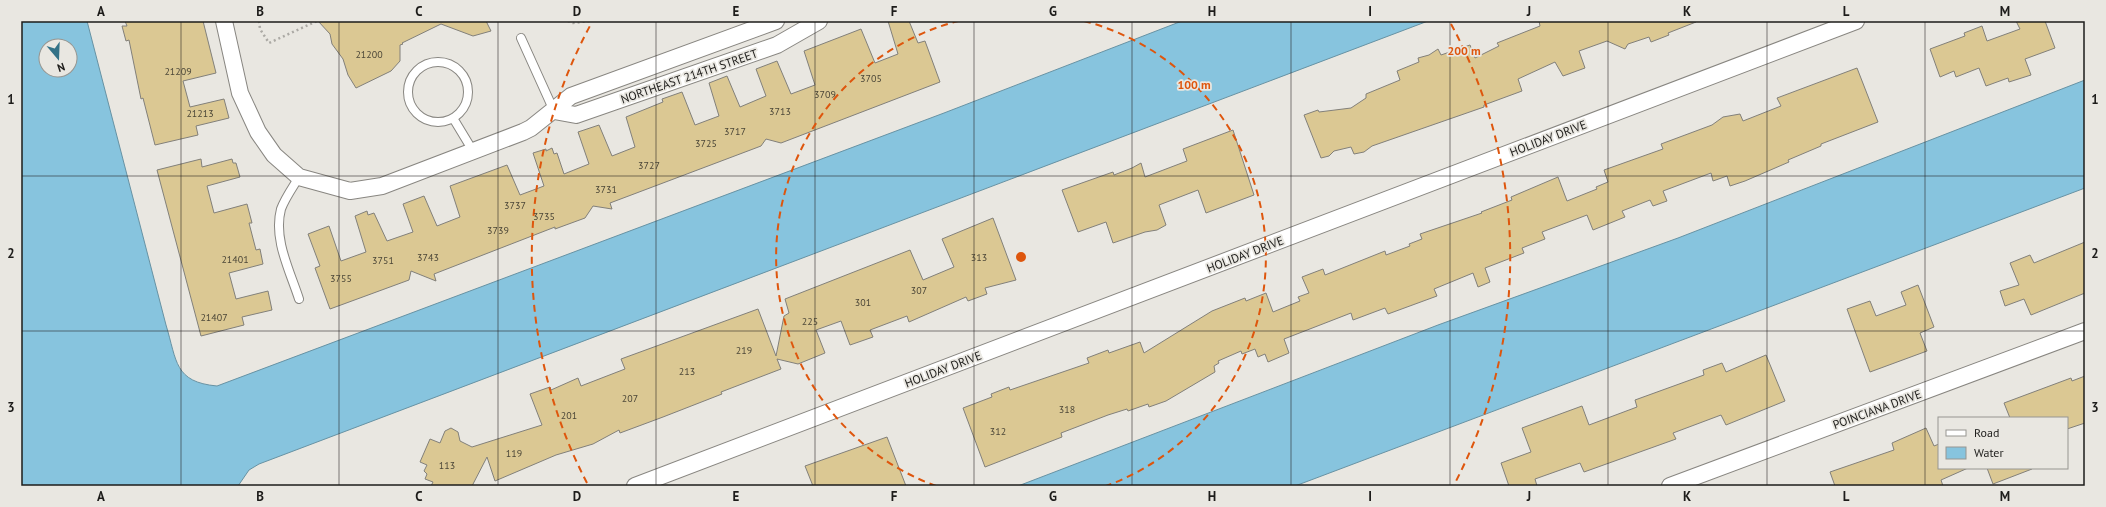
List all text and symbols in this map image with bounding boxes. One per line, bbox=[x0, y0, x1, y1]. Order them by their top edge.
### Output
text: A bbox=[97, 3, 105, 20]
text: B bbox=[256, 3, 264, 20]
text: C bbox=[415, 3, 423, 20]
text: D bbox=[573, 3, 581, 20]
text: E bbox=[733, 3, 740, 20]
text: F bbox=[891, 3, 898, 20]
text: G bbox=[1049, 3, 1057, 20]
text: H bbox=[1208, 3, 1216, 20]
text: I bbox=[1368, 3, 1372, 20]
text: J bbox=[1526, 3, 1531, 20]
text: K bbox=[1683, 3, 1691, 20]
text: L bbox=[1843, 3, 1850, 20]
text: M bbox=[2000, 3, 2010, 20]
north arrow bbox=[38, 38, 78, 78]
text: 200 m bbox=[1447, 43, 1481, 58]
street label: NORTHEAST 214TH STREET bbox=[619, 45, 760, 107]
house number: 21200 bbox=[355, 48, 383, 61]
text: N bbox=[56, 60, 67, 75]
house number: 21209 bbox=[164, 65, 192, 78]
house number: 3705 bbox=[860, 72, 882, 85]
text: 100 m bbox=[1177, 77, 1211, 92]
house number: 3709 bbox=[814, 88, 836, 101]
text: 1 bbox=[7, 91, 15, 108]
text: 1 bbox=[2091, 91, 2099, 108]
house number: 3713 bbox=[769, 105, 791, 118]
house number: 21213 bbox=[186, 107, 214, 120]
street label: HOLIDAY DRIVE bbox=[1507, 116, 1589, 160]
house number: 3717 bbox=[724, 125, 746, 138]
house number: 3725 bbox=[695, 137, 717, 150]
house number: 3727 bbox=[638, 159, 660, 172]
house number: 3731 bbox=[595, 183, 617, 196]
house number: 3737 bbox=[504, 199, 526, 212]
house number: 3735 bbox=[533, 210, 555, 223]
house number: 3739 bbox=[487, 224, 509, 237]
street label: HOLIDAY DRIVE bbox=[1204, 232, 1286, 276]
text: 2 bbox=[7, 245, 15, 262]
text: 2 bbox=[2091, 245, 2099, 262]
centre of rings bbox=[1014, 250, 1028, 264]
house number: 3743 bbox=[417, 251, 439, 264]
house number: 313 bbox=[971, 251, 987, 264]
house number: 21401 bbox=[221, 253, 249, 266]
house number: 3751 bbox=[372, 254, 394, 267]
house number: 3755 bbox=[330, 272, 352, 285]
house number: 307 bbox=[911, 284, 927, 297]
house number: 301 bbox=[855, 296, 871, 309]
house number: 21407 bbox=[200, 311, 228, 324]
house number: 225 bbox=[802, 315, 818, 328]
house number: 219 bbox=[736, 344, 752, 357]
street label: HOLIDAY DRIVE bbox=[902, 347, 984, 391]
house number: 213 bbox=[679, 365, 695, 378]
street label: POINCIANA DRIVE bbox=[1831, 386, 1923, 432]
house number: 207 bbox=[622, 392, 638, 405]
text: 3 bbox=[7, 399, 15, 416]
text: 3 bbox=[2091, 399, 2099, 416]
house number: 318 bbox=[1059, 403, 1075, 416]
house number: 201 bbox=[561, 409, 577, 422]
legend bbox=[1938, 417, 2068, 469]
house number: 312 bbox=[990, 425, 1006, 438]
text: Road bbox=[1974, 425, 1999, 440]
text: Water bbox=[1974, 445, 2004, 460]
house number: 119 bbox=[506, 447, 522, 460]
house number: 113 bbox=[439, 459, 455, 472]
text: A bbox=[97, 488, 105, 505]
text: B bbox=[256, 488, 264, 505]
text: C bbox=[415, 488, 423, 505]
text: D bbox=[573, 488, 581, 505]
text: E bbox=[733, 488, 740, 505]
text: F bbox=[891, 488, 898, 505]
text: G bbox=[1049, 488, 1057, 505]
text: H bbox=[1208, 488, 1216, 505]
text: I bbox=[1368, 488, 1372, 505]
text: J bbox=[1526, 488, 1531, 505]
text: K bbox=[1683, 488, 1691, 505]
text: L bbox=[1843, 488, 1850, 505]
text: M bbox=[2000, 488, 2010, 505]

